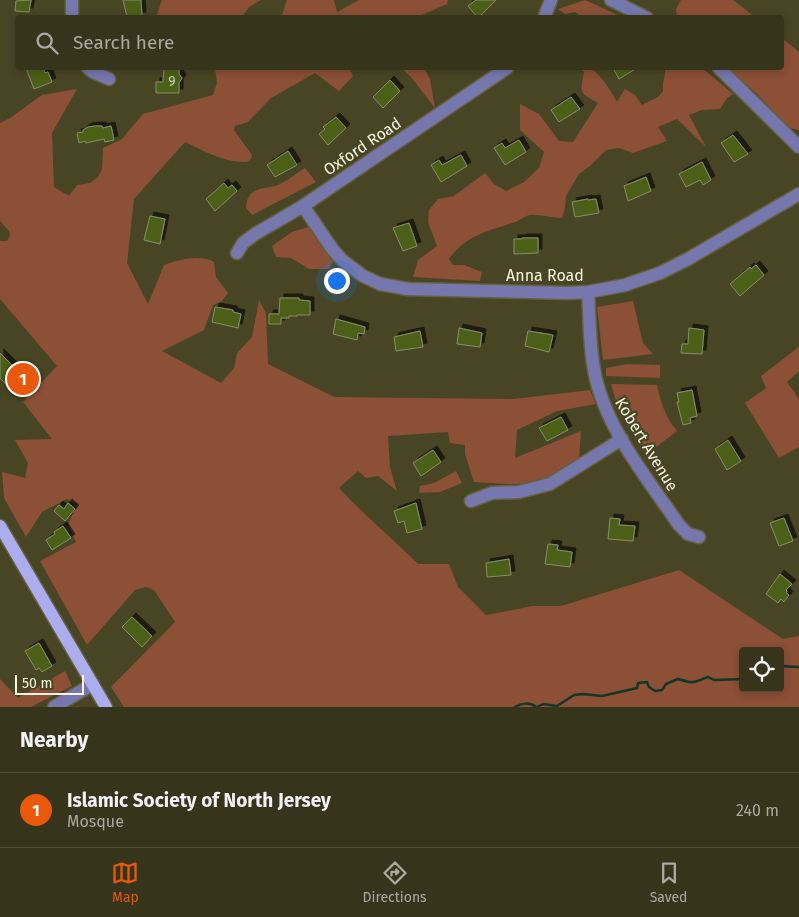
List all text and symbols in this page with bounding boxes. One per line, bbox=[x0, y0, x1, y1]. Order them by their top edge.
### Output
search box bbox=[15, 15, 784, 70]
icon: search bbox=[33, 29, 61, 57]
text: Search here bbox=[73, 31, 174, 54]
house number: 9 bbox=[168, 73, 176, 90]
street label: Oxford Road bbox=[320, 113, 405, 179]
street label: Anna Road bbox=[506, 266, 584, 285]
your location bbox=[324, 268, 350, 294]
pin: 1 bbox=[7, 360, 39, 398]
street label: Kobert Avenue bbox=[611, 394, 682, 495]
map controls bbox=[739, 647, 784, 692]
button: locate bbox=[739, 647, 784, 692]
scale bar bbox=[15, 672, 84, 695]
text: 50 m bbox=[22, 675, 53, 692]
text: Nearby bbox=[20, 727, 88, 753]
text: Islamic Society of North Jersey bbox=[67, 789, 331, 812]
text: 1 bbox=[32, 801, 40, 820]
text: 240 m bbox=[736, 801, 779, 820]
text: Mosque bbox=[67, 812, 124, 831]
tab: Map bbox=[111, 859, 139, 906]
tab: Directions bbox=[362, 859, 427, 906]
tab: Saved bbox=[650, 859, 688, 906]

